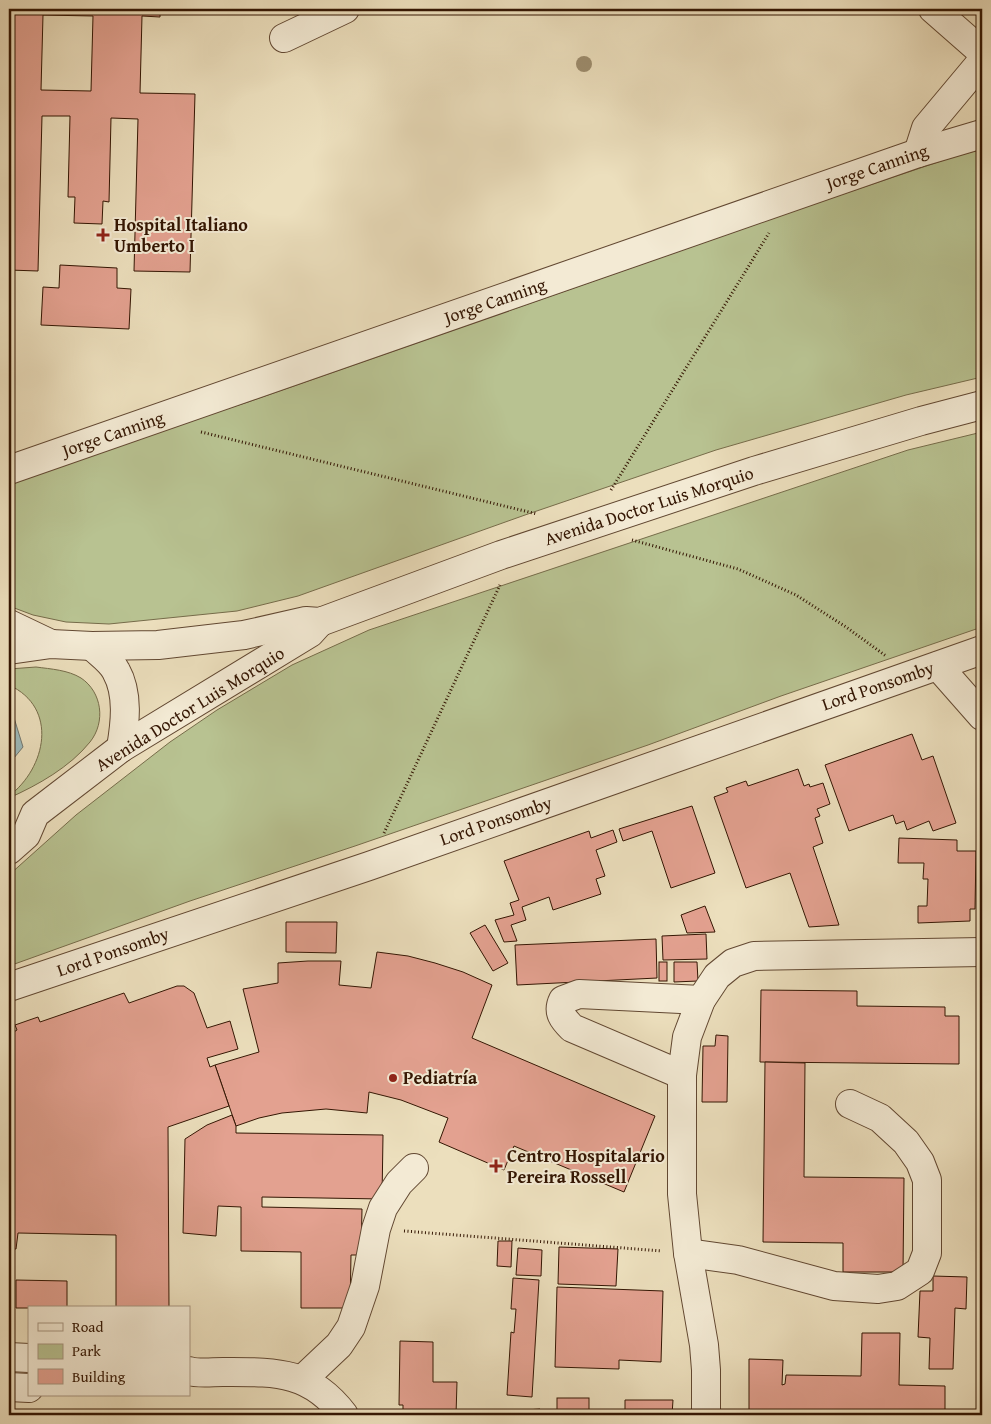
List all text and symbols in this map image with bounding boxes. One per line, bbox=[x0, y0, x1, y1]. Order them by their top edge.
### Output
street label: Jorge Canning bbox=[820, 136, 932, 197]
place label: Hospital Italiano Umberto I bbox=[114, 211, 248, 259]
marker: Hospital Italiano Umberto I bbox=[96, 228, 110, 242]
street label: Jorge Canning bbox=[438, 270, 550, 331]
street label: Jorge Canning bbox=[56, 403, 168, 464]
street label: Avenida Doctor Luis Morquio bbox=[541, 459, 757, 552]
street label: Avenida Doctor Luis Morquio bbox=[90, 639, 290, 778]
street label: Lord Ponsomby bbox=[818, 654, 938, 717]
street label: Lord Ponsomby bbox=[436, 789, 556, 852]
street label: Lord Ponsomby bbox=[53, 920, 173, 983]
place label: Pediatría bbox=[403, 1064, 478, 1091]
marker: Pediatría bbox=[387, 1072, 399, 1084]
place label: Centro Hospitalario Pereira Rossell bbox=[507, 1142, 665, 1190]
marker: Centro Hospitalario Pereira Rossell bbox=[489, 1159, 503, 1173]
legend bbox=[28, 1306, 190, 1396]
text: Road bbox=[72, 1316, 103, 1337]
text: Park bbox=[72, 1340, 101, 1361]
text: Building bbox=[72, 1366, 126, 1387]

